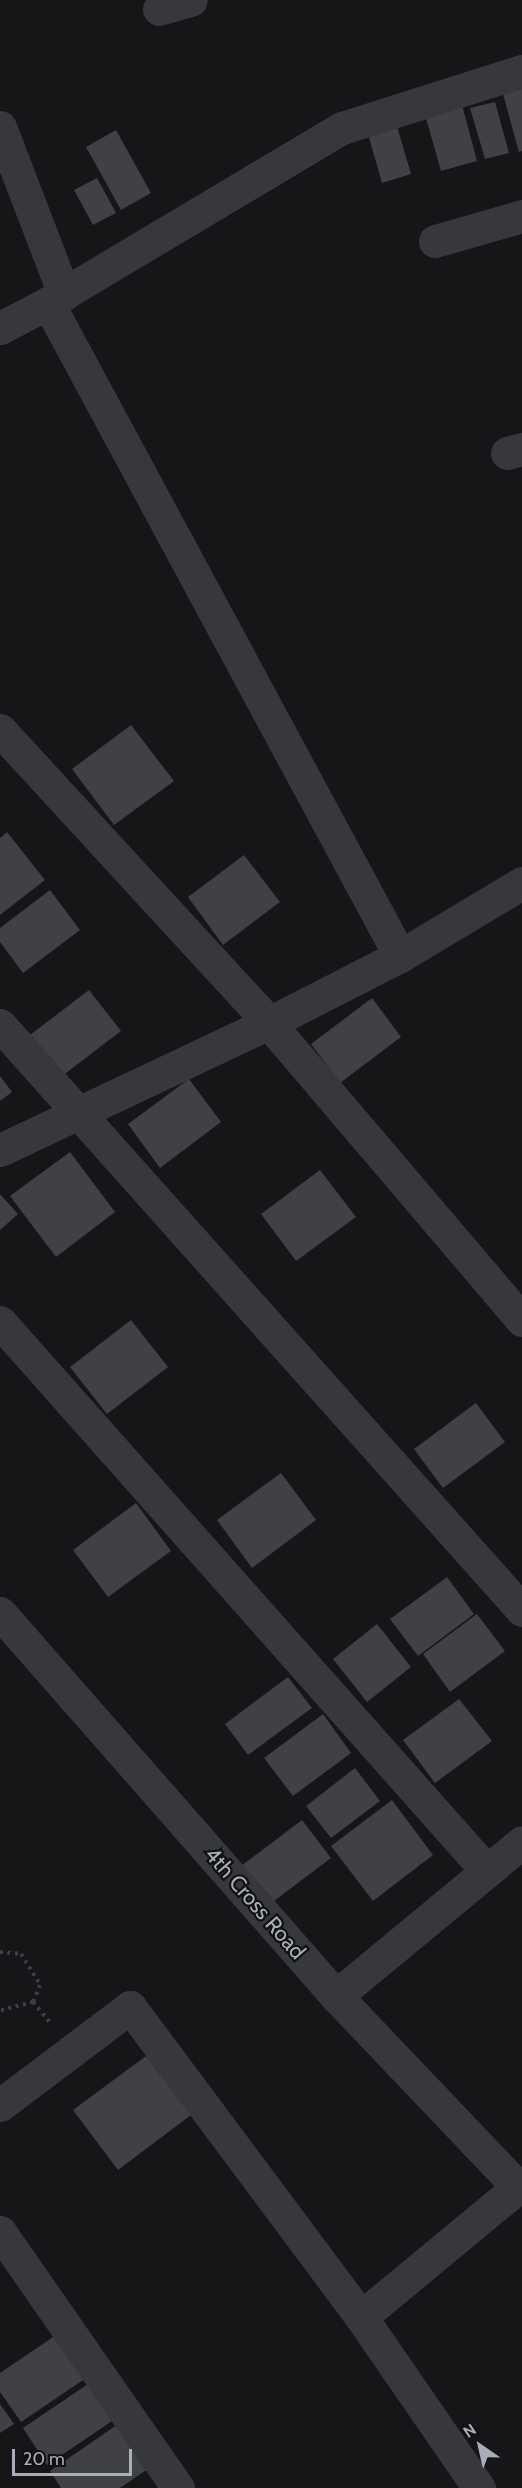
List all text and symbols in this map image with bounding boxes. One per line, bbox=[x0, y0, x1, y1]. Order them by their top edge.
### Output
street label: 4th Cross Road bbox=[199, 1841, 311, 1965]
north arrow bbox=[450, 2416, 510, 2476]
text: N bbox=[460, 2420, 480, 2442]
scale bar bbox=[15, 2437, 135, 2475]
text: 20 m bbox=[23, 2448, 65, 2470]

